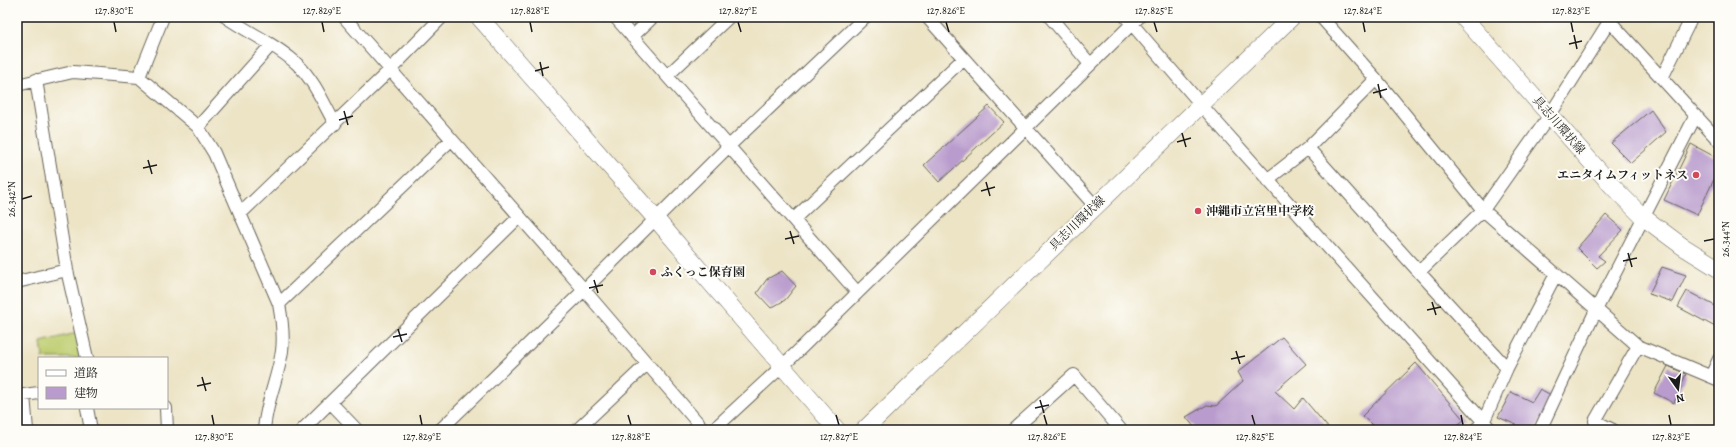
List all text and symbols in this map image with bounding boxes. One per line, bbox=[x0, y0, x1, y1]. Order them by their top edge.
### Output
text: 127.830°E bbox=[95, 4, 133, 17]
text: 127.829°E bbox=[303, 4, 341, 17]
text: 127.828°E bbox=[511, 4, 549, 17]
text: 127.827°E bbox=[719, 4, 757, 17]
text: 127.826°E bbox=[927, 4, 965, 17]
text: 127.825°E bbox=[1135, 4, 1173, 17]
text: 127.824°E bbox=[1344, 4, 1382, 17]
text: 127.823°E bbox=[1552, 4, 1590, 17]
street label: 具志川環状線 bbox=[1529, 93, 1589, 157]
place label: エニタイムフィットネス bbox=[1557, 167, 1688, 183]
marker: エニタイムフィットネス bbox=[1691, 170, 1701, 180]
text: 26.342°N bbox=[5, 181, 18, 217]
street label: 具志川環状線 bbox=[1046, 192, 1108, 254]
place label: 沖縄市立宮里中学校 bbox=[1206, 203, 1314, 219]
marker: 沖縄市立宮里中学校 bbox=[1193, 206, 1203, 216]
text: 26.344°N bbox=[1719, 221, 1732, 257]
place label: ふくっこ保育園 bbox=[661, 264, 745, 280]
marker: ふくっこ保育園 bbox=[648, 267, 658, 277]
legend bbox=[38, 357, 168, 409]
text: 道路 bbox=[74, 365, 98, 381]
north arrow bbox=[1658, 369, 1698, 409]
text: 建物 bbox=[74, 385, 98, 401]
text: N bbox=[1675, 390, 1686, 406]
text: 127.830°E bbox=[195, 430, 233, 443]
text: 127.829°E bbox=[403, 430, 441, 443]
text: 127.828°E bbox=[612, 430, 650, 443]
text: 127.827°E bbox=[820, 430, 858, 443]
text: 127.826°E bbox=[1028, 430, 1066, 443]
text: 127.825°E bbox=[1236, 430, 1274, 443]
text: 127.824°E bbox=[1444, 430, 1482, 443]
text: 127.823°E bbox=[1652, 430, 1690, 443]

